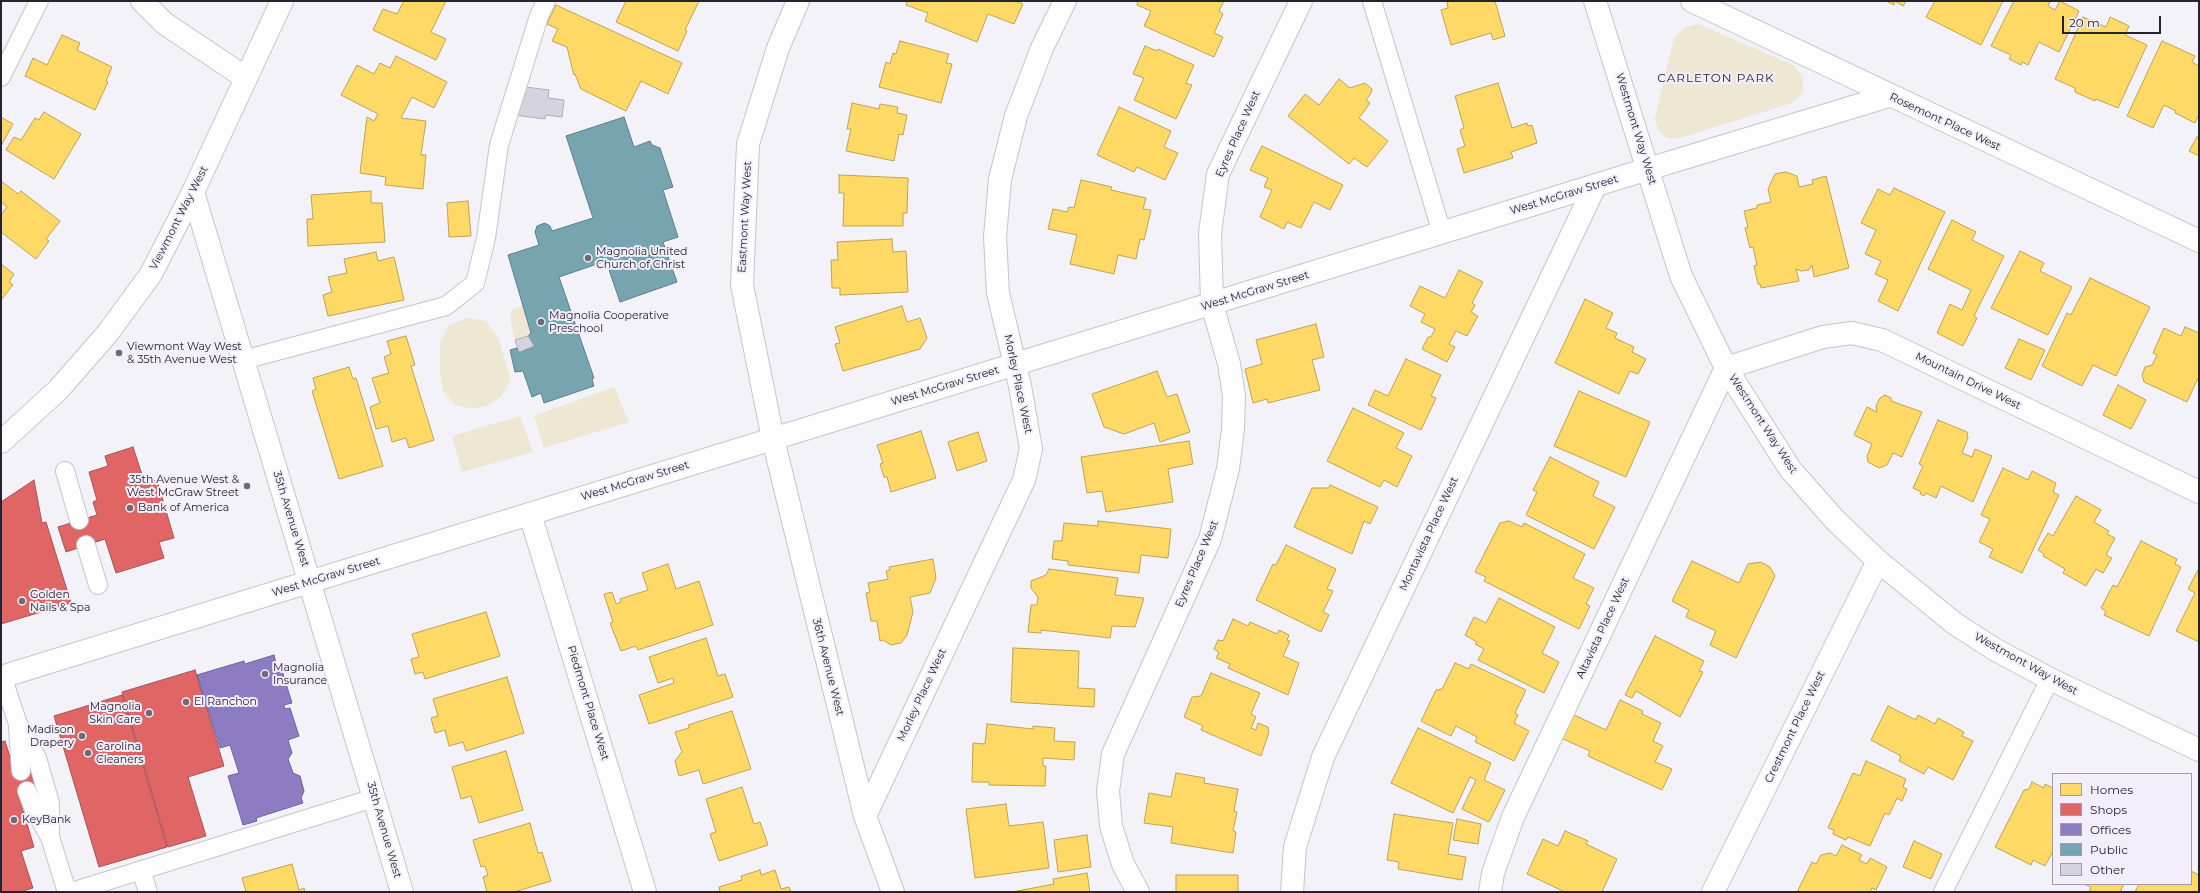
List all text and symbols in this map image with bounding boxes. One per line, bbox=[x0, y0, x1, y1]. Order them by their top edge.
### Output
scale bar bbox=[2064, 8, 2163, 34]
text: 20 m bbox=[2069, 15, 2100, 30]
street label: Westmont Way West bbox=[1613, 71, 1659, 187]
district label: CARLETON PARK bbox=[1657, 71, 1775, 85]
street label: Eyres Place West bbox=[1213, 89, 1263, 179]
street label: Rosemont Place West bbox=[1887, 90, 2003, 154]
street label: Eastmont Way West bbox=[735, 161, 755, 273]
street label: Viewmont Way West bbox=[147, 164, 211, 272]
street label: West McGraw Street bbox=[1508, 172, 1620, 218]
place label: Magnolia United Church of Christ bbox=[596, 245, 688, 271]
marker: Magnolia United Church of Christ bbox=[583, 253, 593, 263]
street label: West McGraw Street bbox=[1199, 268, 1311, 314]
place label: Magnolia Cooperative Preschool bbox=[549, 309, 669, 335]
marker: Magnolia Cooperative Preschool bbox=[536, 317, 546, 327]
street label: Morley Place West bbox=[1001, 333, 1035, 435]
place label: Viewmont Way West & 35th Avenue West bbox=[127, 340, 242, 366]
marker: Viewmont Way West & 35th Avenue West bbox=[114, 348, 124, 358]
street label: Mountain Drive West bbox=[1913, 350, 2023, 412]
street label: West McGraw Street bbox=[889, 363, 1001, 409]
street label: Westmont Way West bbox=[1726, 372, 1800, 476]
street label: West McGraw Street bbox=[579, 458, 691, 504]
street label: 35th Avenue West bbox=[270, 469, 312, 569]
place label: 35th Avenue West & West McGraw Street bbox=[127, 473, 239, 499]
street label: Montavista Place West bbox=[1397, 475, 1461, 593]
marker: 35th Avenue West & West McGraw Street bbox=[242, 481, 252, 491]
place label: Bank of America bbox=[138, 501, 229, 515]
marker: Bank of America bbox=[125, 503, 135, 513]
street label: Eyres Place West bbox=[1173, 518, 1221, 610]
street label: West McGraw Street bbox=[270, 554, 382, 600]
street label: Altavista Place West bbox=[1574, 575, 1632, 681]
place label: Golden Nails & Spa bbox=[30, 588, 91, 614]
marker: Golden Nails & Spa bbox=[17, 596, 27, 606]
street label: 36th Avenue West bbox=[809, 617, 847, 717]
street label: Westmont Way West bbox=[1972, 630, 2080, 698]
street label: Piedmont Place West bbox=[564, 644, 612, 762]
street label: Morley Place West bbox=[895, 646, 949, 744]
place label: Magnolia Insurance bbox=[273, 661, 327, 687]
marker: Magnolia Insurance bbox=[260, 669, 270, 679]
street label: Crestmont Place West bbox=[1762, 669, 1828, 785]
place label: El Ranchon bbox=[194, 695, 257, 709]
marker: El Ranchon bbox=[181, 697, 191, 707]
place label: Magnolia Skin Care bbox=[89, 700, 141, 726]
marker: Magnolia Skin Care bbox=[144, 708, 154, 718]
place label: Madison Drapery bbox=[27, 723, 74, 749]
marker: Madison Drapery bbox=[77, 731, 87, 741]
place label: Carolina Cleaners bbox=[96, 740, 144, 766]
marker: Carolina Cleaners bbox=[83, 748, 93, 758]
legend bbox=[2052, 773, 2192, 885]
street label: 35th Avenue West bbox=[364, 780, 404, 880]
text: Homes bbox=[2090, 782, 2133, 797]
text: Shops bbox=[2090, 802, 2127, 817]
place label: KeyBank bbox=[22, 813, 71, 827]
marker: KeyBank bbox=[9, 815, 19, 825]
text: Offices bbox=[2090, 822, 2131, 837]
text: Public bbox=[2090, 842, 2128, 857]
text: Other bbox=[2090, 862, 2125, 877]

